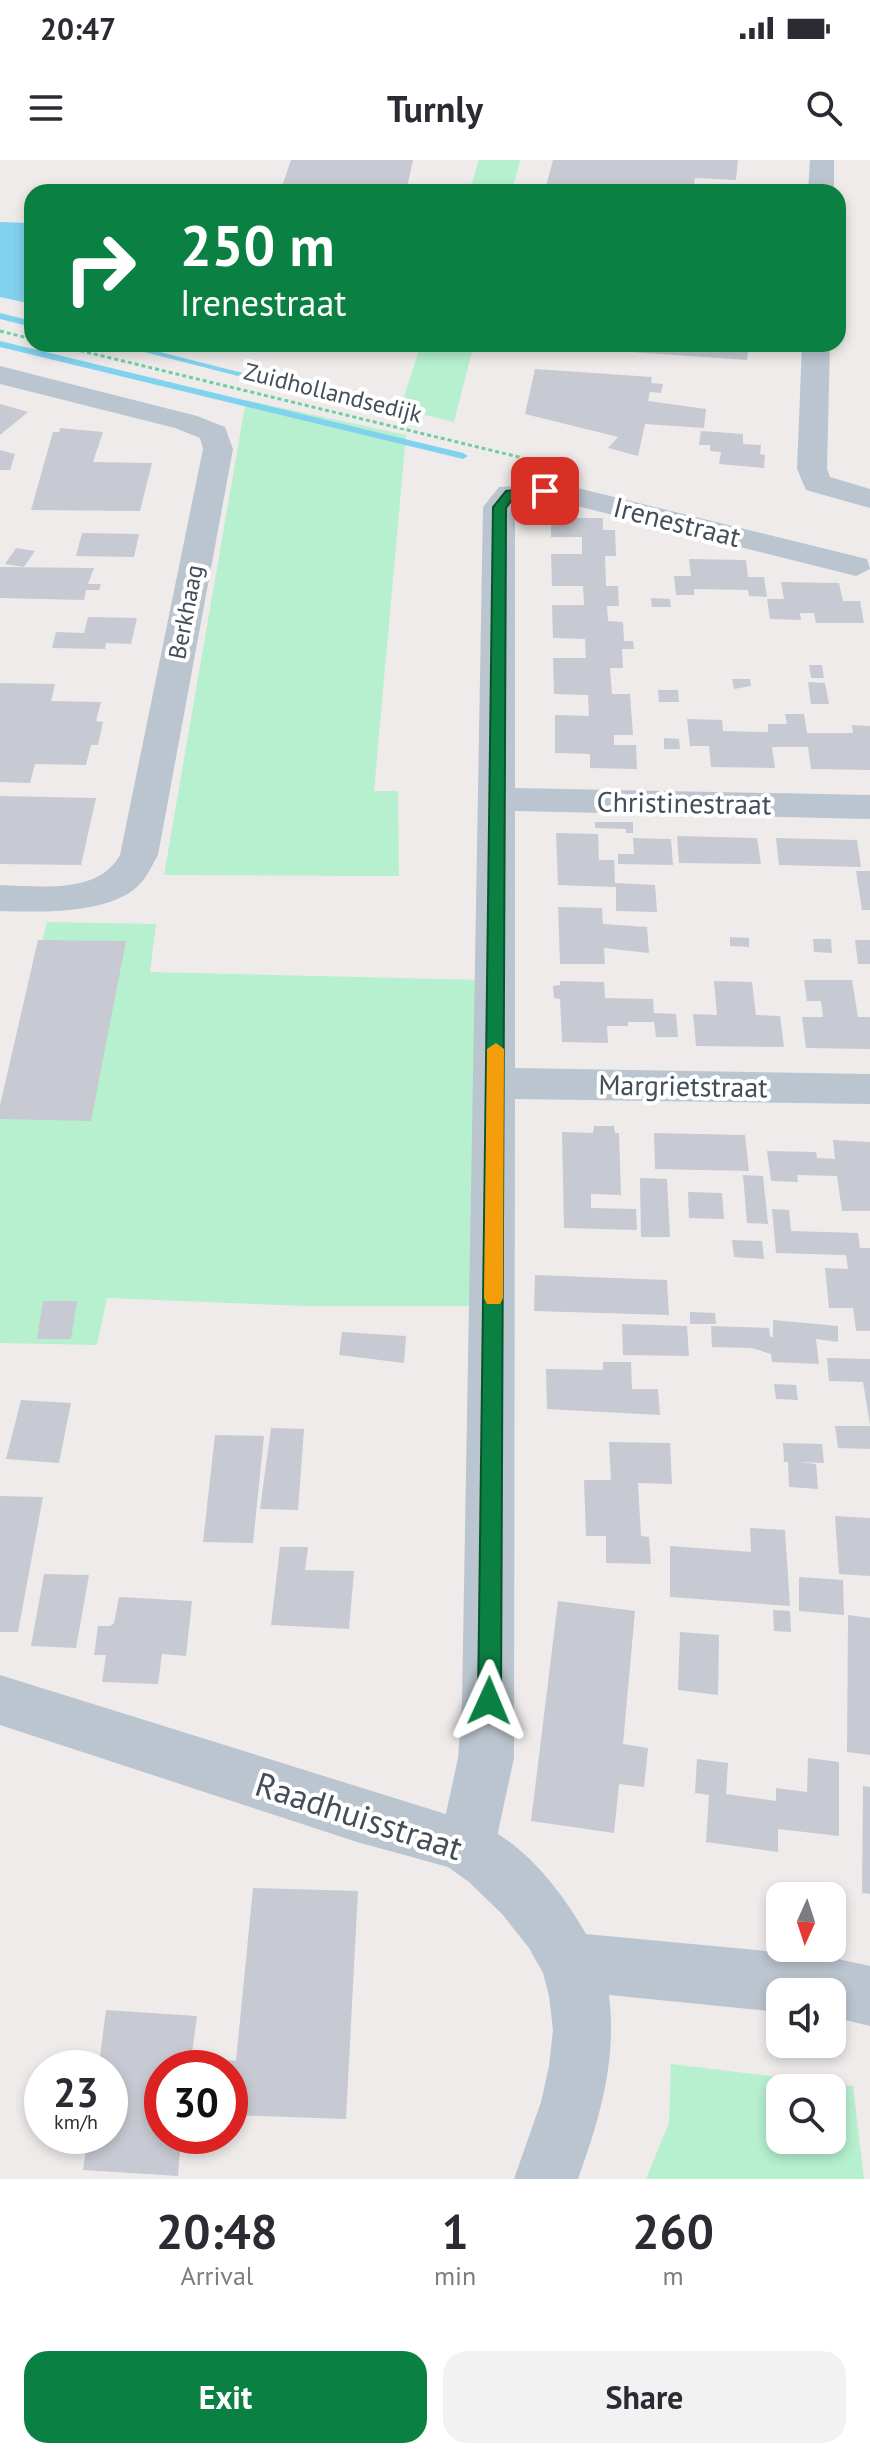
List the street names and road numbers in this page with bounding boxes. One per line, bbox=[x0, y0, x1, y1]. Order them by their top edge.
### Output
street label: Zuidhollandsedijk bbox=[241, 355, 426, 430]
street label: Irenestraat bbox=[610, 488, 745, 555]
street label: Berkhaag bbox=[161, 562, 210, 662]
street label: Christinestraat bbox=[596, 782, 772, 823]
street label: Margrietstraat bbox=[598, 1066, 769, 1105]
street label: Raadhuisstraat bbox=[250, 1761, 469, 1869]

